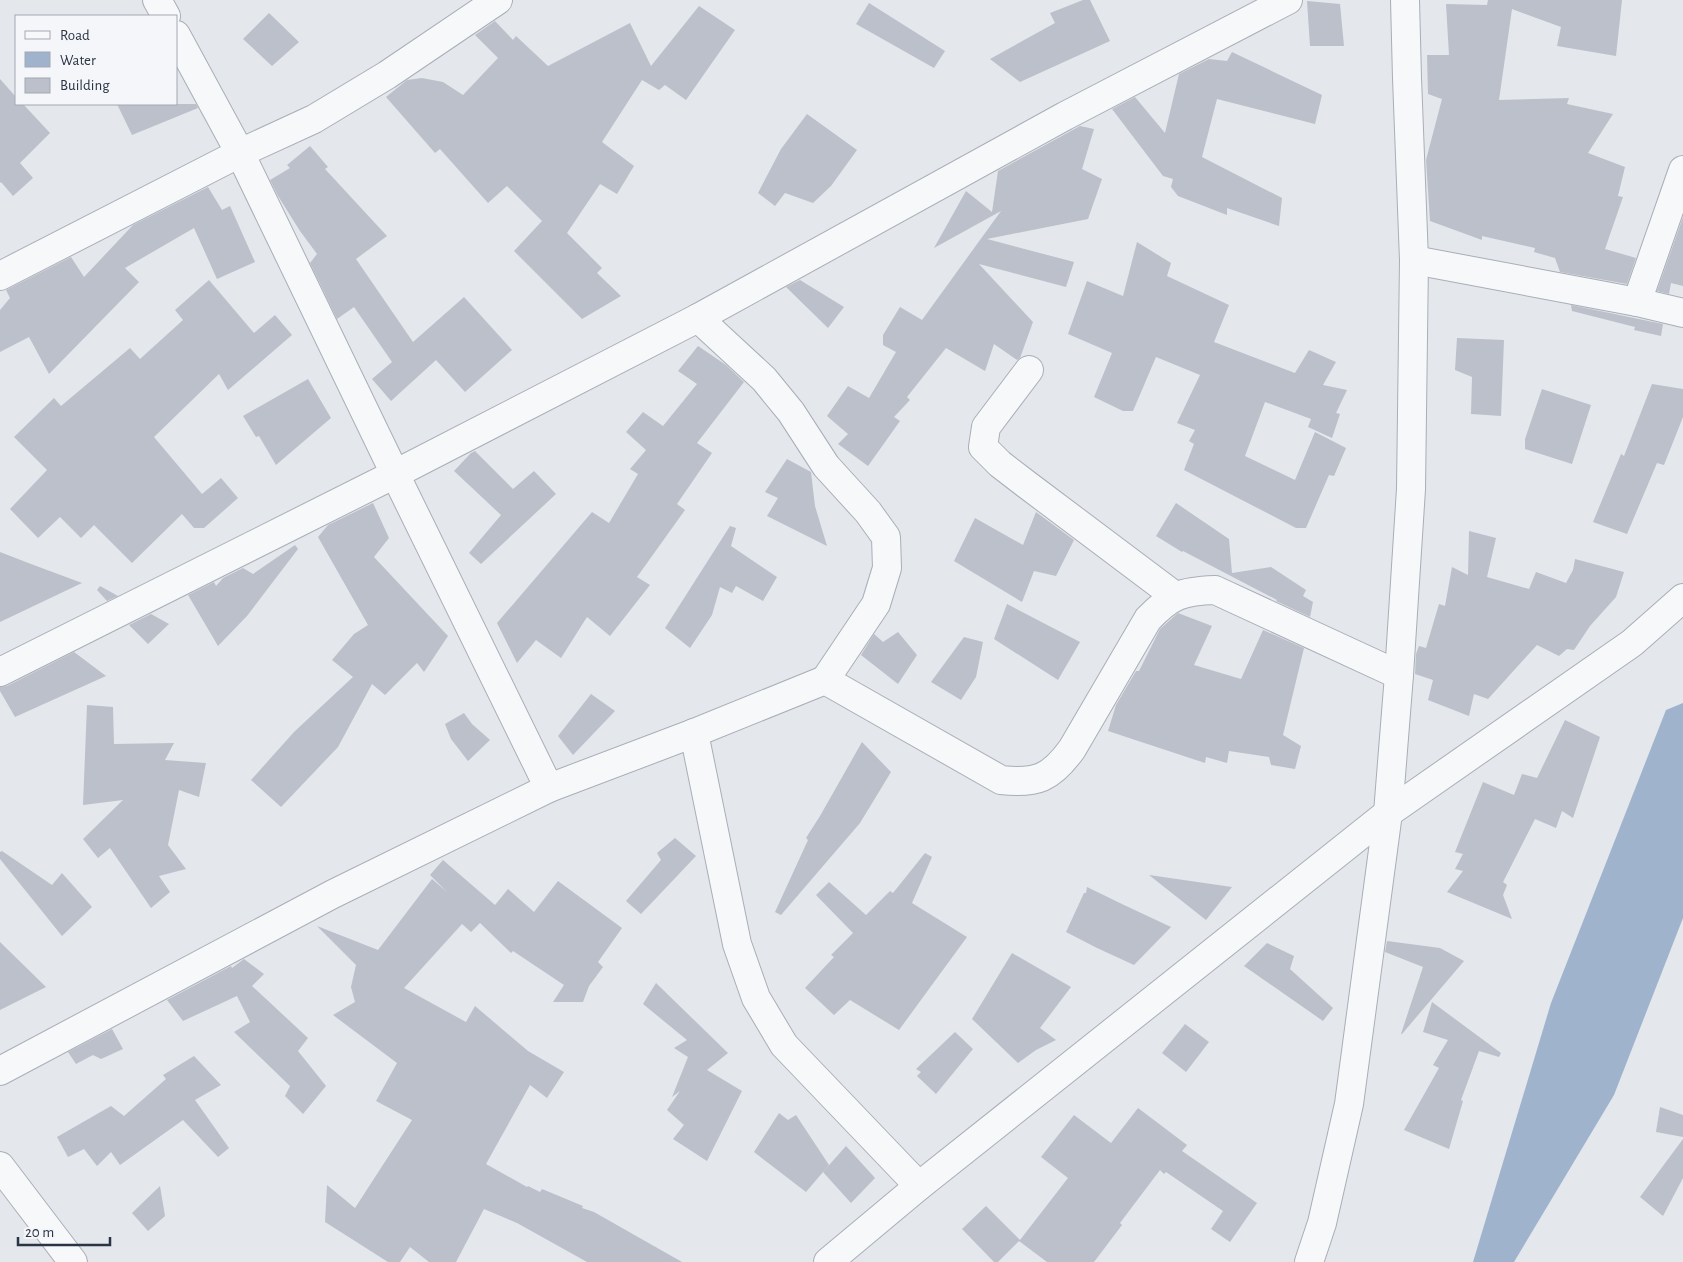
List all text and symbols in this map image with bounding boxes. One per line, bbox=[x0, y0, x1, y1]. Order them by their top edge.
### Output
legend bbox=[15, 15, 178, 105]
text: Road bbox=[60, 28, 90, 43]
text: Water bbox=[60, 53, 96, 68]
text: Building bbox=[60, 78, 110, 93]
scale bar bbox=[18, 1214, 110, 1246]
text: 20 m bbox=[25, 1225, 54, 1240]

